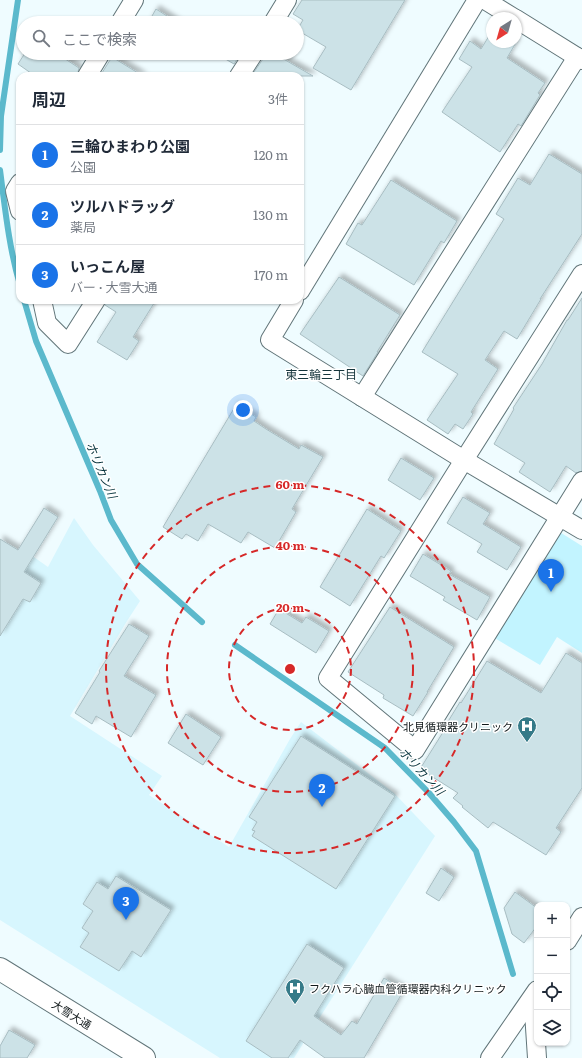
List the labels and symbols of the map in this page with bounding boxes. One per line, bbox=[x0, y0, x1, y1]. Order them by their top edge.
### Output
north arrow bbox=[486, 12, 522, 48]
district label: 東三輪三丁目 bbox=[285, 365, 357, 383]
your location bbox=[233, 400, 253, 420]
water label: ホリカン川 bbox=[82, 439, 123, 503]
text: 60 m bbox=[276, 475, 304, 493]
text: 40 m bbox=[276, 536, 305, 554]
pin: 1 bbox=[538, 559, 564, 592]
text: 20 m bbox=[276, 598, 304, 616]
centre of rings bbox=[283, 662, 297, 676]
hospital icon: 北見循環器クリニック bbox=[516, 715, 538, 743]
place label: 北見循環器クリニック bbox=[403, 718, 513, 734]
water label: ホリカン川 bbox=[395, 743, 450, 801]
pin: 2 bbox=[309, 774, 335, 807]
pin: 3 bbox=[113, 887, 139, 920]
hospital icon: フクハラ心臓血管循環器内科クリニック bbox=[284, 977, 306, 1005]
place label: フクハラ心臓血管循環器内科クリニック bbox=[309, 980, 506, 996]
street label: 大雪大通 bbox=[49, 996, 95, 1032]

